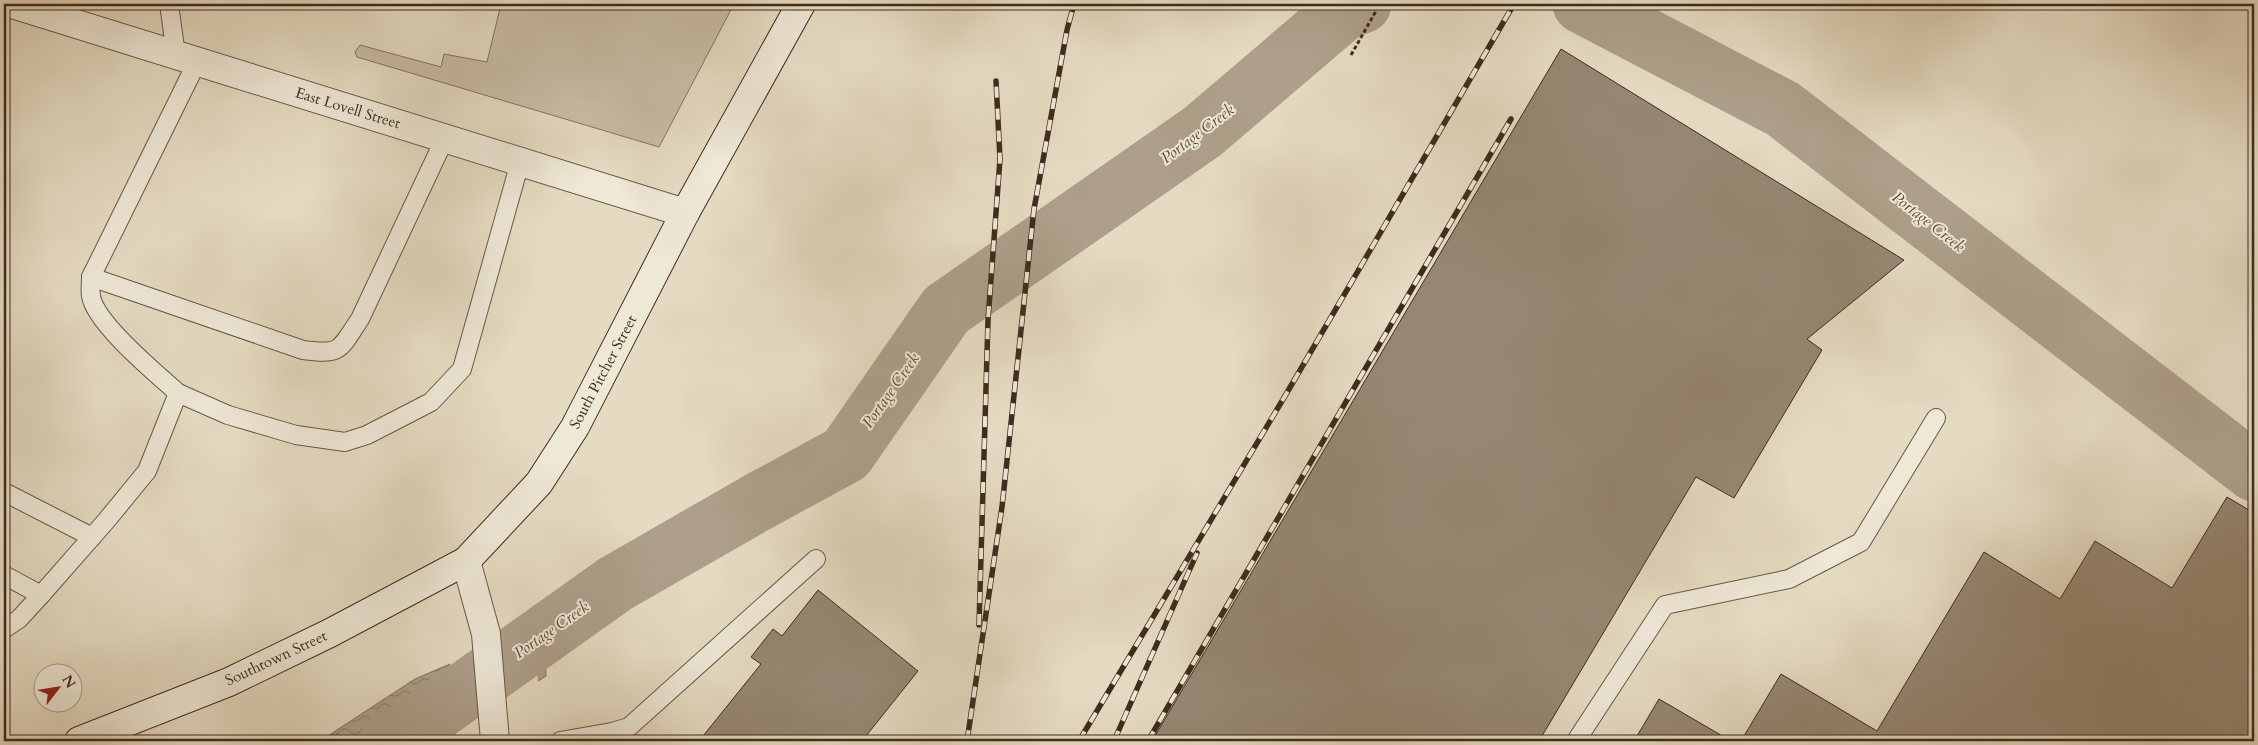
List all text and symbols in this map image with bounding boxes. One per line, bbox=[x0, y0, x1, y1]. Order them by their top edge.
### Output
street label: East Lovell Street bbox=[293, 83, 403, 134]
water label: Portage Creek bbox=[1156, 99, 1239, 169]
water label: Portage Creek bbox=[1887, 186, 1969, 257]
street label: South Pitcher Street bbox=[565, 311, 642, 432]
water label: Portage Creek bbox=[857, 349, 925, 433]
water label: Portage Creek bbox=[510, 596, 594, 664]
street label: Southtown Street bbox=[222, 626, 330, 690]
north arrow bbox=[32, 662, 82, 712]
text: N bbox=[57, 671, 80, 692]

